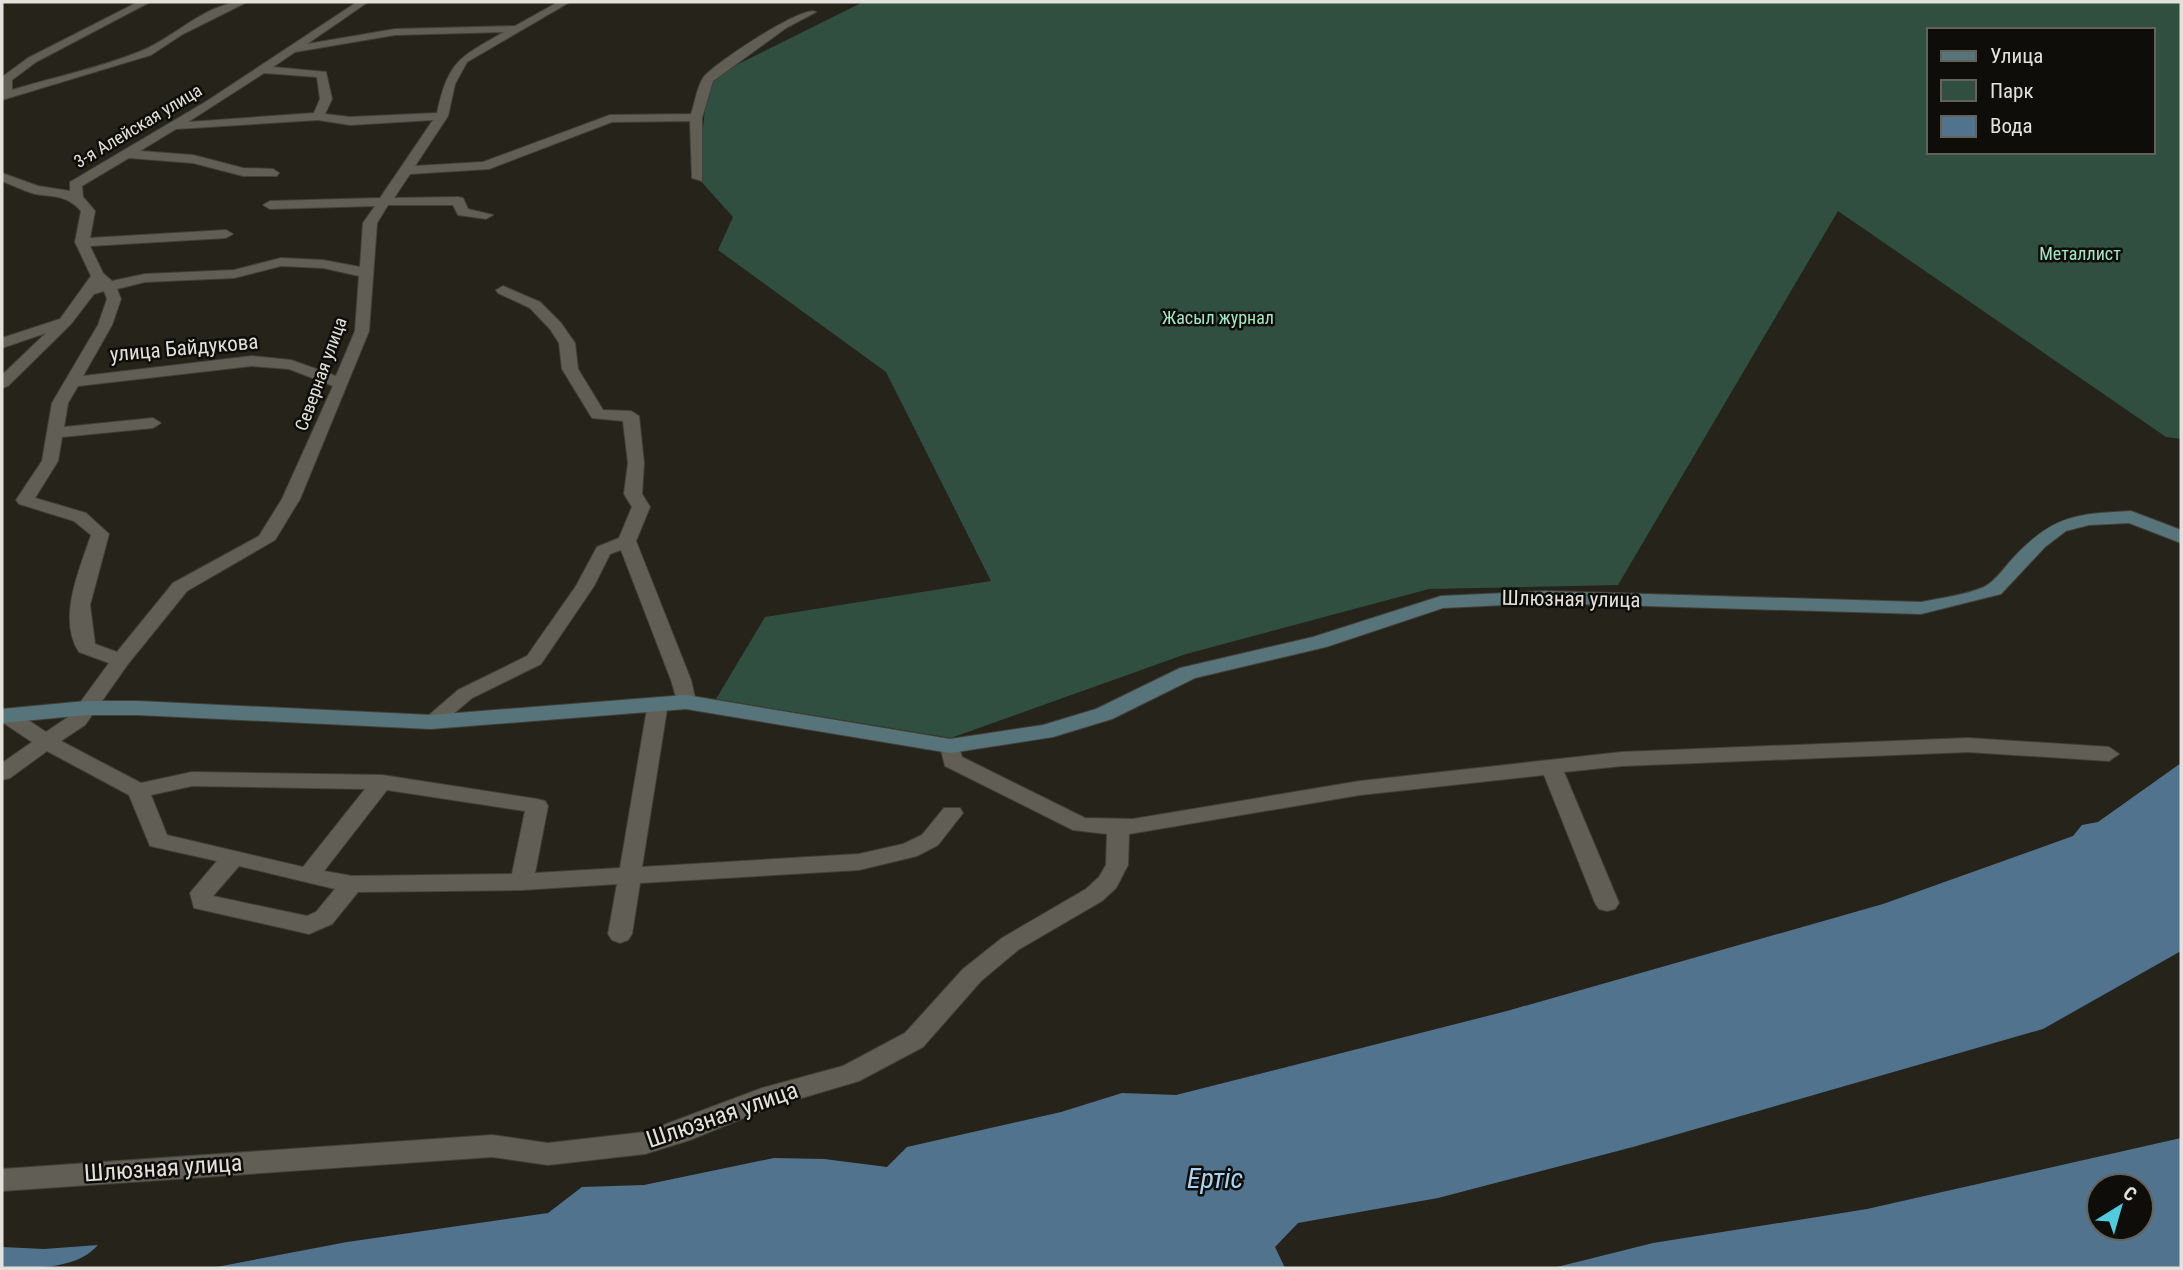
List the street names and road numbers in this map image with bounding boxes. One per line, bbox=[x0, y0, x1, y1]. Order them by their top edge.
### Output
street label: 3-я Алейская улица bbox=[70, 79, 205, 172]
street label: Северная улица bbox=[290, 314, 351, 433]
street label: улица Байдукова bbox=[109, 330, 259, 366]
street label: Шлюзная улица bbox=[1501, 586, 1641, 612]
street label: Шлюзная улица bbox=[642, 1076, 802, 1154]
street label: Шлюзная улица bbox=[83, 1149, 243, 1187]

